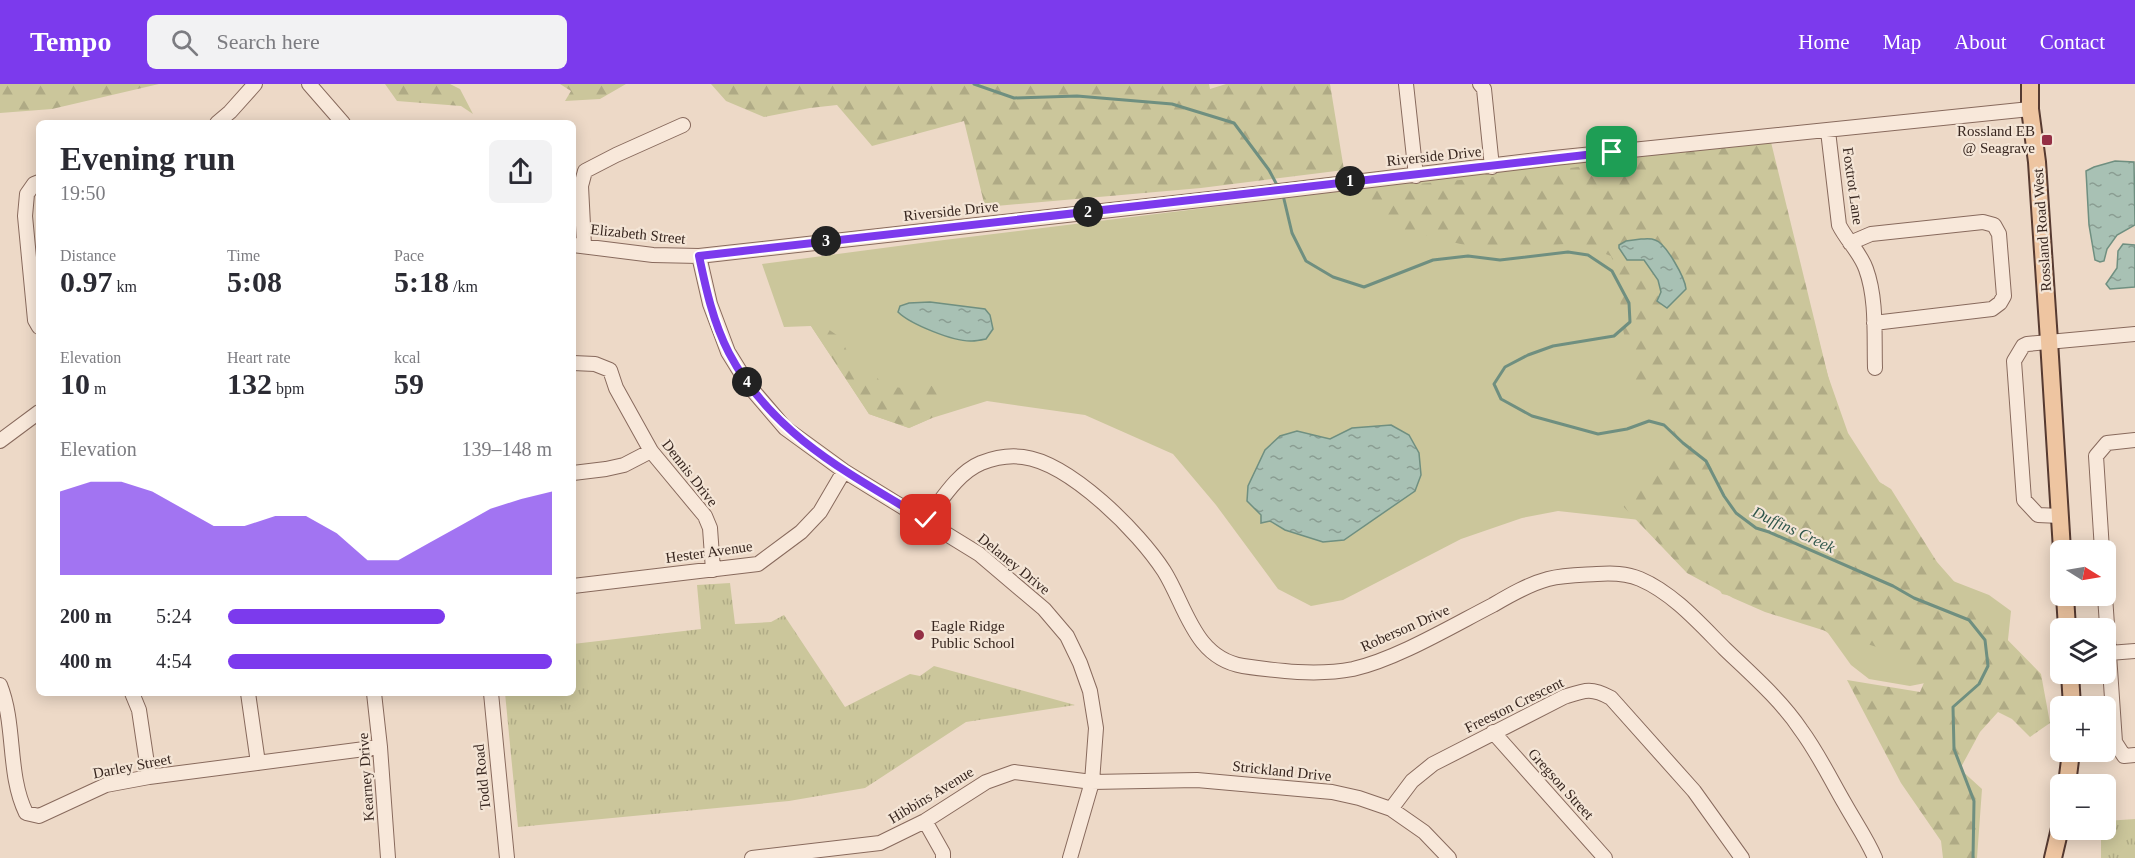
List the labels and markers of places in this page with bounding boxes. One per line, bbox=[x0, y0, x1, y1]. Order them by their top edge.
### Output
place label: Rossland EB @ Seagrave bbox=[1957, 123, 2035, 156]
pin bbox=[1586, 126, 1637, 177]
marker: Rossland EB @ Seagrave bbox=[2040, 133, 2054, 147]
pin: 1 bbox=[1335, 166, 1365, 196]
pin: 2 bbox=[1073, 197, 1103, 227]
pin: 3 bbox=[811, 226, 841, 256]
pin: 4 bbox=[732, 367, 762, 397]
pin bbox=[900, 494, 951, 545]
place label: Eagle Ridge Public School bbox=[931, 618, 1015, 651]
marker: Eagle Ridge Public School bbox=[912, 628, 926, 642]

